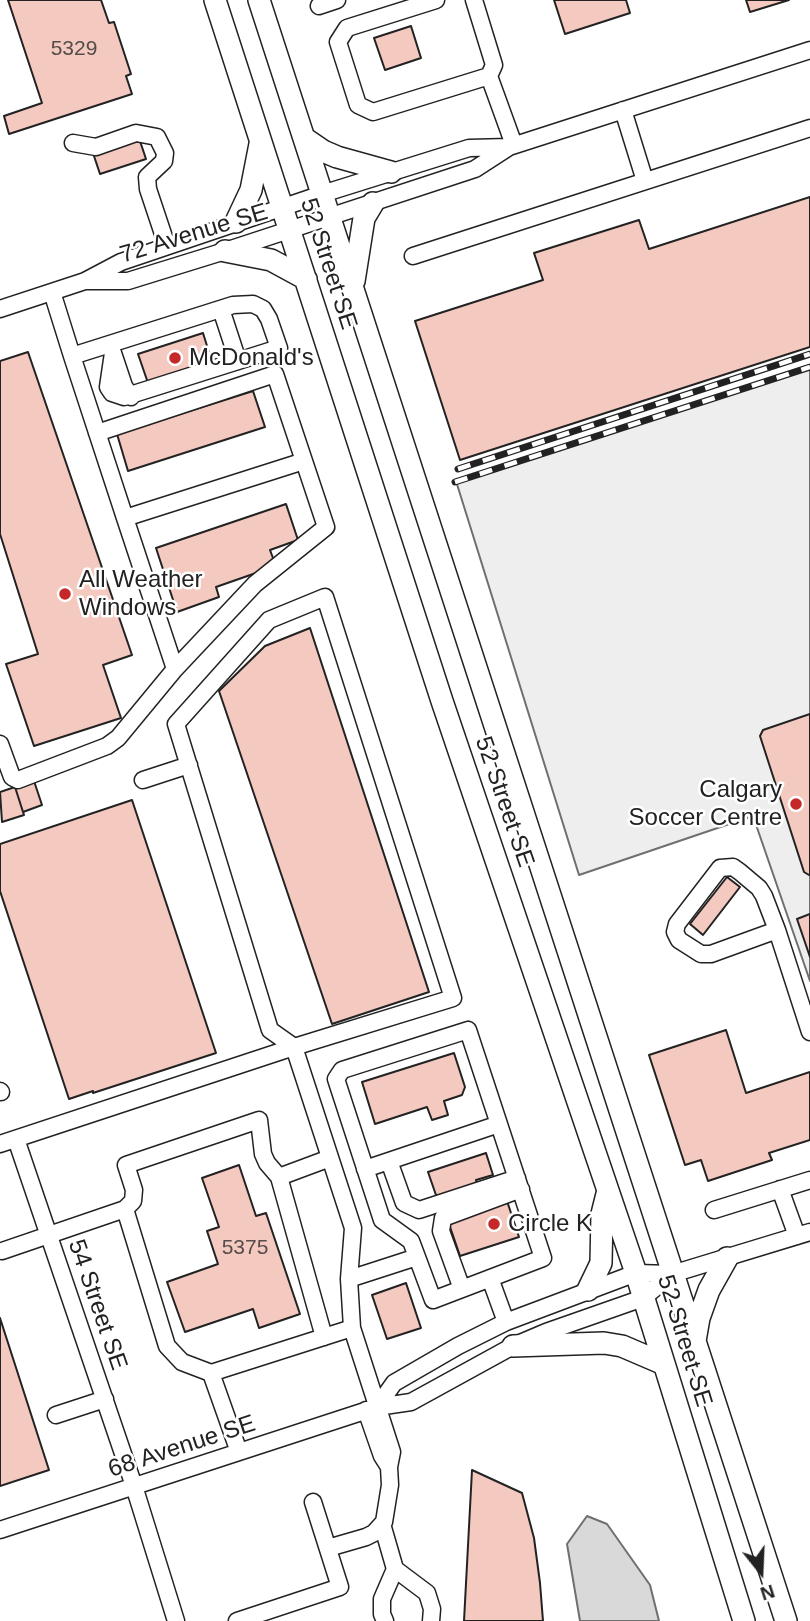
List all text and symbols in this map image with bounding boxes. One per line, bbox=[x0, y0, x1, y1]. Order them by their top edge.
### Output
house number: 5329 bbox=[51, 36, 97, 62]
street label: 52 Street SE bbox=[293, 195, 363, 333]
street label: 72 Avenue SE bbox=[117, 198, 271, 270]
place label: McDonald's bbox=[189, 344, 314, 372]
marker: McDonald's bbox=[167, 350, 183, 366]
place label: All Weather Windows bbox=[79, 566, 203, 622]
marker: All Weather Windows bbox=[57, 586, 73, 602]
street label: 52 Street SE bbox=[468, 733, 540, 871]
place label: Calgary Soccer Centre bbox=[629, 776, 782, 832]
marker: Calgary Soccer Centre bbox=[788, 796, 804, 812]
place label: Circle K bbox=[508, 1210, 592, 1238]
marker: Circle K bbox=[486, 1216, 502, 1232]
house number: 5375 bbox=[222, 1235, 268, 1261]
street label: 54 Street SE bbox=[61, 1236, 133, 1374]
street label: 52 Street SE bbox=[650, 1272, 718, 1410]
street label: 68 Avenue SE bbox=[105, 1410, 259, 1484]
north arrow bbox=[726, 1537, 796, 1607]
text: N bbox=[758, 1580, 777, 1605]

